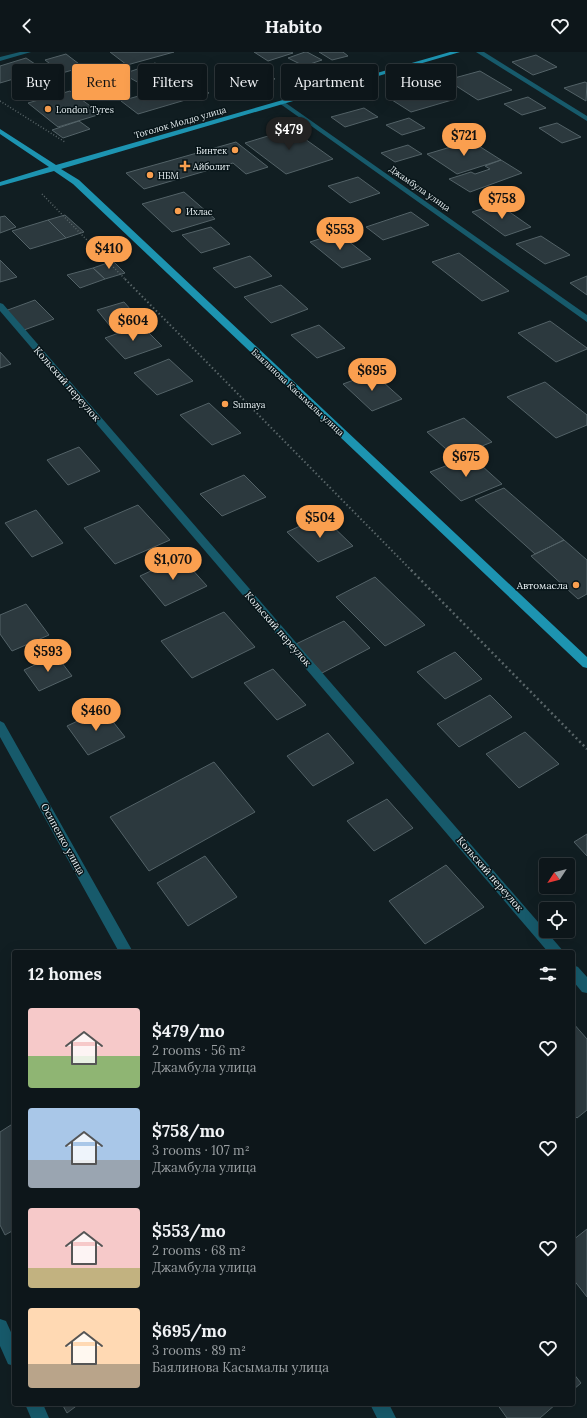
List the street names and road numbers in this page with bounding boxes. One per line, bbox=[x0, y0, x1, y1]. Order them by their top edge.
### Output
street label: Тоголок Молдо улица bbox=[133, 103, 228, 140]
street label: Джамбула улица bbox=[387, 163, 453, 213]
street label: Кольский переулок bbox=[31, 344, 103, 424]
street label: Баялинова Касымалы улица bbox=[249, 346, 347, 438]
street label: Кольский переулок bbox=[242, 589, 314, 669]
street label: Осипенко улица bbox=[38, 801, 88, 877]
street label: Кольский переулок bbox=[454, 834, 526, 914]

